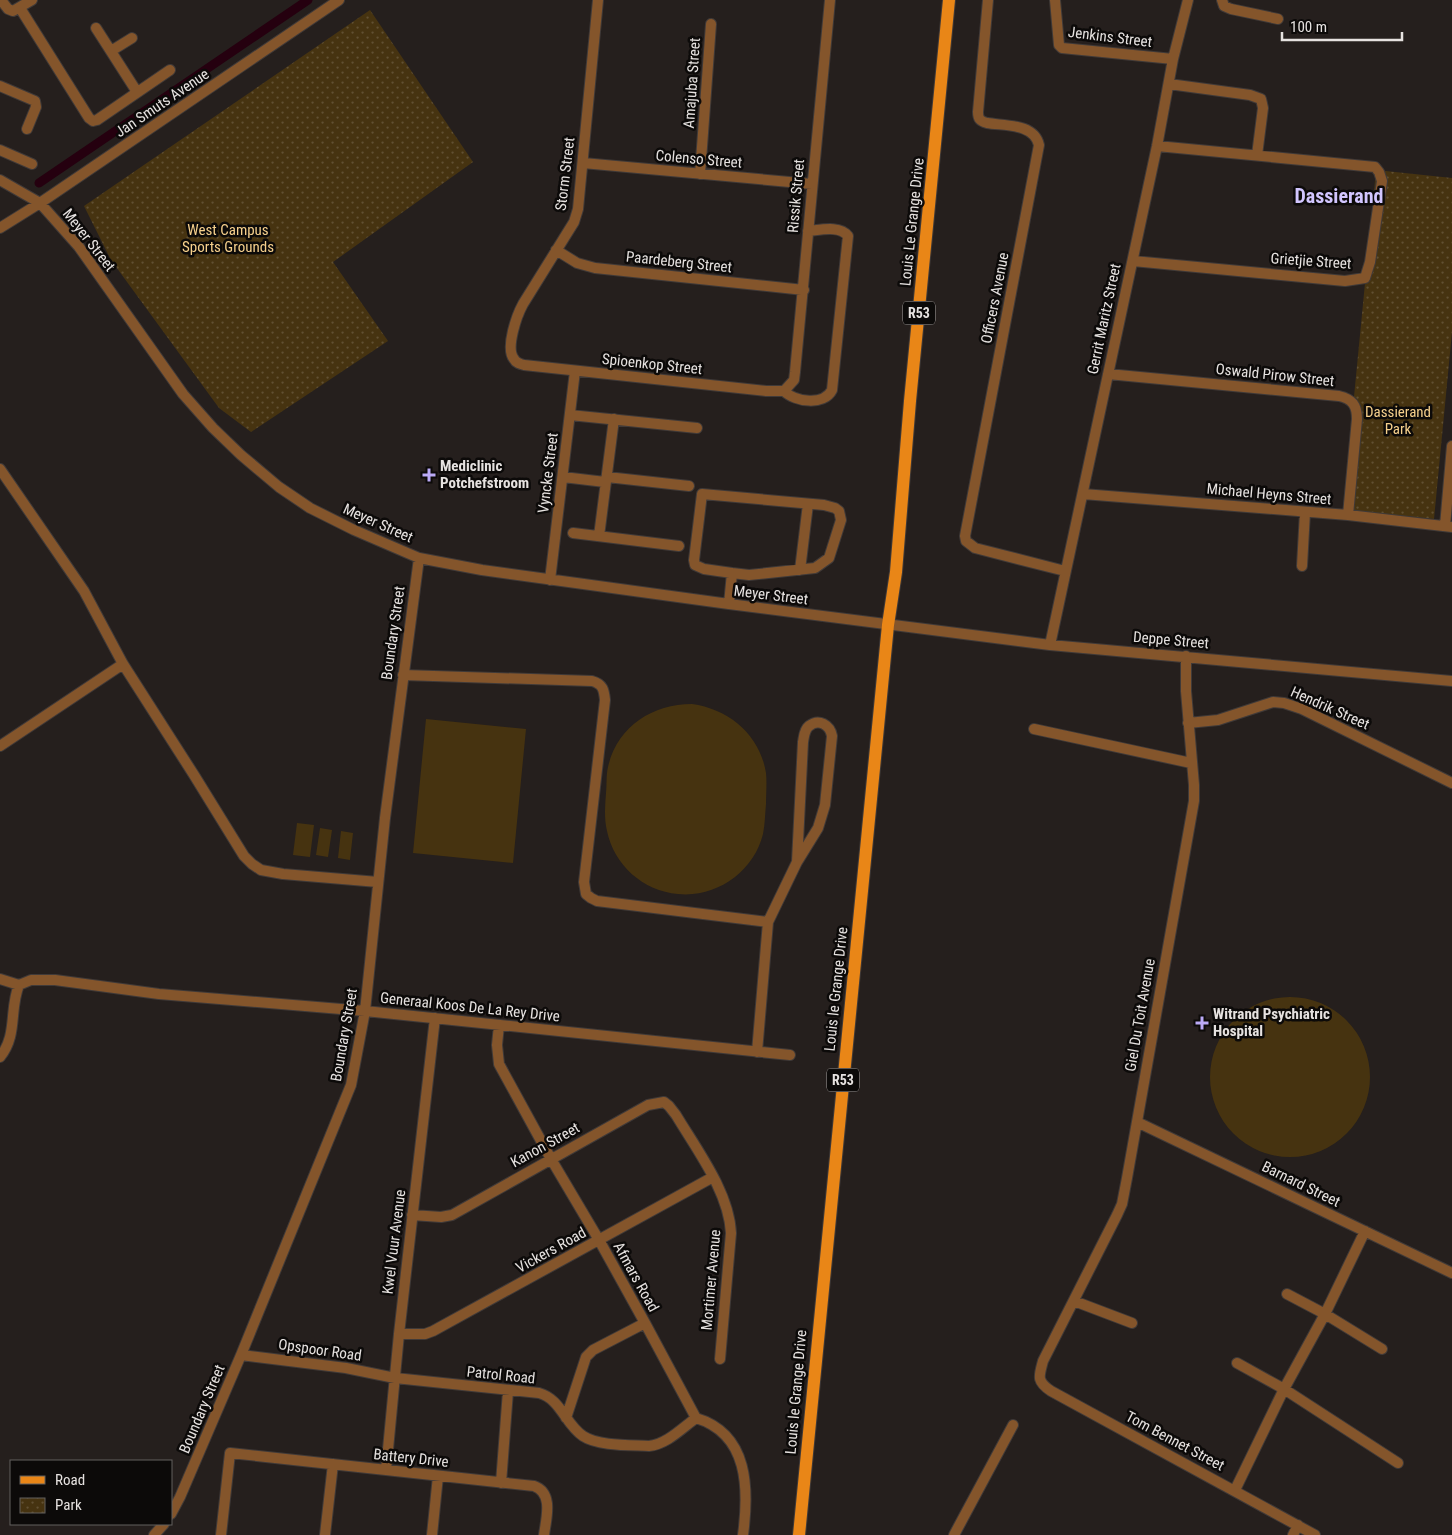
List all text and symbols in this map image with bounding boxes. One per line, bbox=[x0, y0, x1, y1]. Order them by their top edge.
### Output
scale bar bbox=[1282, 10, 1402, 42]
text: 100 m bbox=[1290, 18, 1327, 36]
street label: Jenkins Street bbox=[1067, 23, 1153, 51]
street label: Amajuba Street bbox=[680, 37, 704, 129]
street label: Jan Smuts Avenue bbox=[112, 65, 212, 141]
street label: Storm Street bbox=[552, 136, 578, 212]
street label: Colenso Street bbox=[655, 146, 743, 172]
street label: Louis Le Grange Drive bbox=[896, 157, 928, 287]
street label: Rissik Street bbox=[784, 158, 808, 234]
district label: Dassierand bbox=[1294, 184, 1384, 208]
street label: Meyer Street bbox=[59, 205, 119, 275]
park label: West Campus Sports Grounds bbox=[182, 221, 274, 256]
street label: Paardeberg Street bbox=[625, 247, 733, 277]
street label: Grietjie Street bbox=[1270, 249, 1352, 273]
street label: Officers Avenue bbox=[977, 251, 1013, 345]
street label: Gerrit Maritz Street bbox=[1084, 262, 1124, 376]
road number: R53 bbox=[903, 302, 935, 324]
street label: Spioenkop Street bbox=[601, 350, 703, 378]
street label: Oswald Pirow Street bbox=[1215, 360, 1335, 390]
park label: Dassierand Park bbox=[1365, 403, 1431, 438]
street label: Vyncke Street bbox=[534, 432, 562, 514]
place label: Mediclinic Potchefstroom bbox=[440, 457, 529, 492]
marker: Mediclinic Potchefstroom bbox=[422, 468, 436, 482]
street label: Michael Heyns Street bbox=[1206, 480, 1332, 508]
street label: Meyer Street bbox=[340, 500, 416, 546]
street label: Meyer Street bbox=[733, 582, 809, 608]
street label: Boundary Street bbox=[378, 585, 408, 681]
street label: Deppe Street bbox=[1132, 628, 1210, 652]
street label: Hendrik Street bbox=[1288, 683, 1372, 733]
street label: Louis le Grange Drive bbox=[821, 926, 851, 1052]
street label: Giel Du Toit Avenue bbox=[1121, 957, 1159, 1073]
street label: Boundary Street bbox=[327, 987, 361, 1083]
street label: Generaal Koos De La Rey Drive bbox=[379, 989, 561, 1025]
place label: Witrand Psychiatric Hospital bbox=[1213, 1005, 1330, 1040]
marker: Witrand Psychiatric Hospital bbox=[1195, 1016, 1209, 1030]
road number: R53 bbox=[827, 1068, 859, 1092]
street label: Kanon Street bbox=[507, 1119, 583, 1171]
street label: Barnard Street bbox=[1259, 1157, 1343, 1211]
street label: Kwel Vuur Avenue bbox=[379, 1189, 409, 1295]
street label: Vickers Road bbox=[513, 1223, 589, 1277]
street label: Mortimer Avenue bbox=[698, 1229, 724, 1331]
street label: Afmars Road bbox=[609, 1239, 663, 1315]
street label: Louis le Grange Drive bbox=[782, 1329, 810, 1455]
street label: Opspoor Road bbox=[277, 1335, 363, 1365]
street label: Boundary Street bbox=[175, 1362, 229, 1456]
street label: Patrol Road bbox=[466, 1362, 536, 1388]
street label: Tom Bennet Street bbox=[1123, 1407, 1227, 1475]
street label: Battery Drive bbox=[372, 1445, 450, 1471]
legend bbox=[10, 1460, 172, 1525]
text: Road bbox=[55, 1471, 85, 1489]
text: Park bbox=[55, 1496, 82, 1514]

